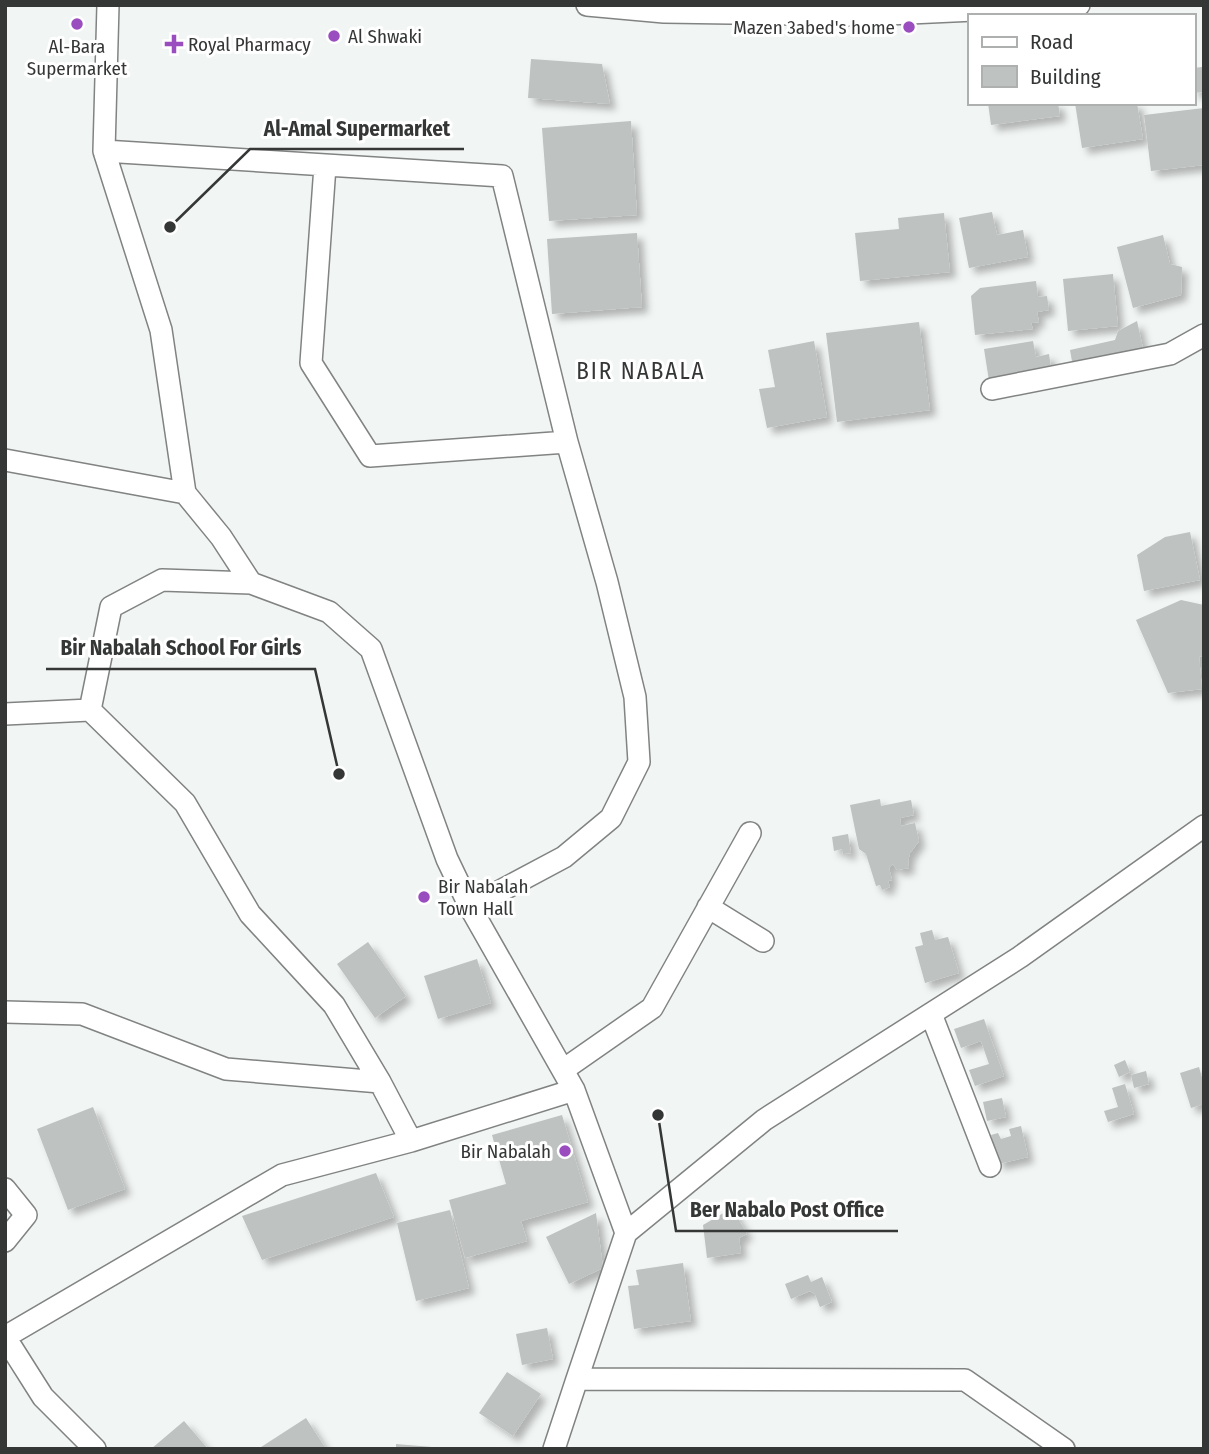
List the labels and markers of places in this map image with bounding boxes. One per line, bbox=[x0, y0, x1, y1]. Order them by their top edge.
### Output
marker: Al-Bara Supermarket bbox=[69, 16, 85, 32]
place label: Mazen 3abed's home bbox=[733, 16, 895, 39]
marker: Mazen 3abed's home bbox=[901, 19, 917, 35]
place label: Al Shwaki bbox=[348, 25, 422, 48]
marker: Al Shwaki bbox=[326, 28, 342, 44]
place label: Royal Pharmacy bbox=[188, 33, 311, 56]
place label: Al-Bara Supermarket bbox=[27, 35, 128, 80]
marker: Royal Pharmacy bbox=[166, 36, 182, 52]
callout: Al-Amal Supermarket bbox=[250, 107, 464, 149]
callout: Bir Nabalah School For Girls bbox=[46, 627, 315, 669]
place label: Bir Nabalah Town Hall bbox=[438, 875, 528, 920]
marker: Bir Nabalah Town Hall bbox=[416, 889, 432, 905]
place label: Bir Nabalah bbox=[461, 1140, 551, 1163]
marker: Bir Nabalah bbox=[557, 1143, 573, 1159]
callout: Ber Nabalo Post Office bbox=[676, 1189, 898, 1231]

